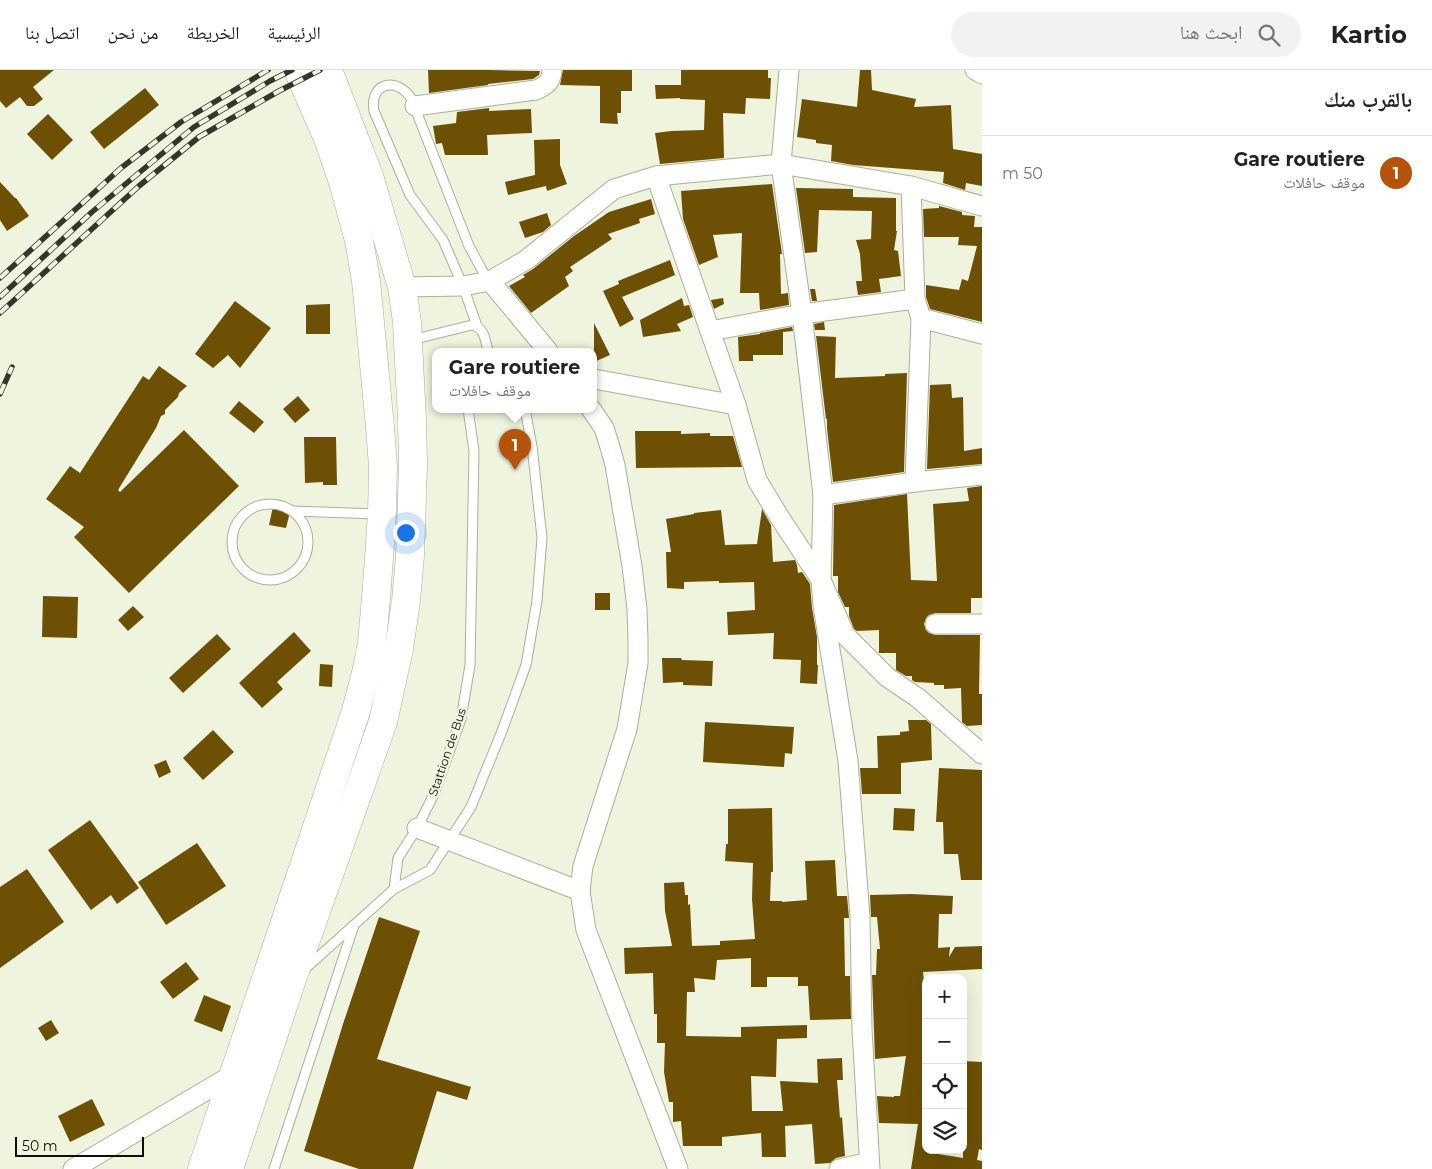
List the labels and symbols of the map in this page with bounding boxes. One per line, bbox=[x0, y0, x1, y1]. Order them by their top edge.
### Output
pin: 1 bbox=[499, 429, 531, 470]
your location bbox=[393, 520, 419, 546]
street label: Stattion de Bus bbox=[425, 706, 469, 798]
scale bar bbox=[15, 1134, 144, 1157]

